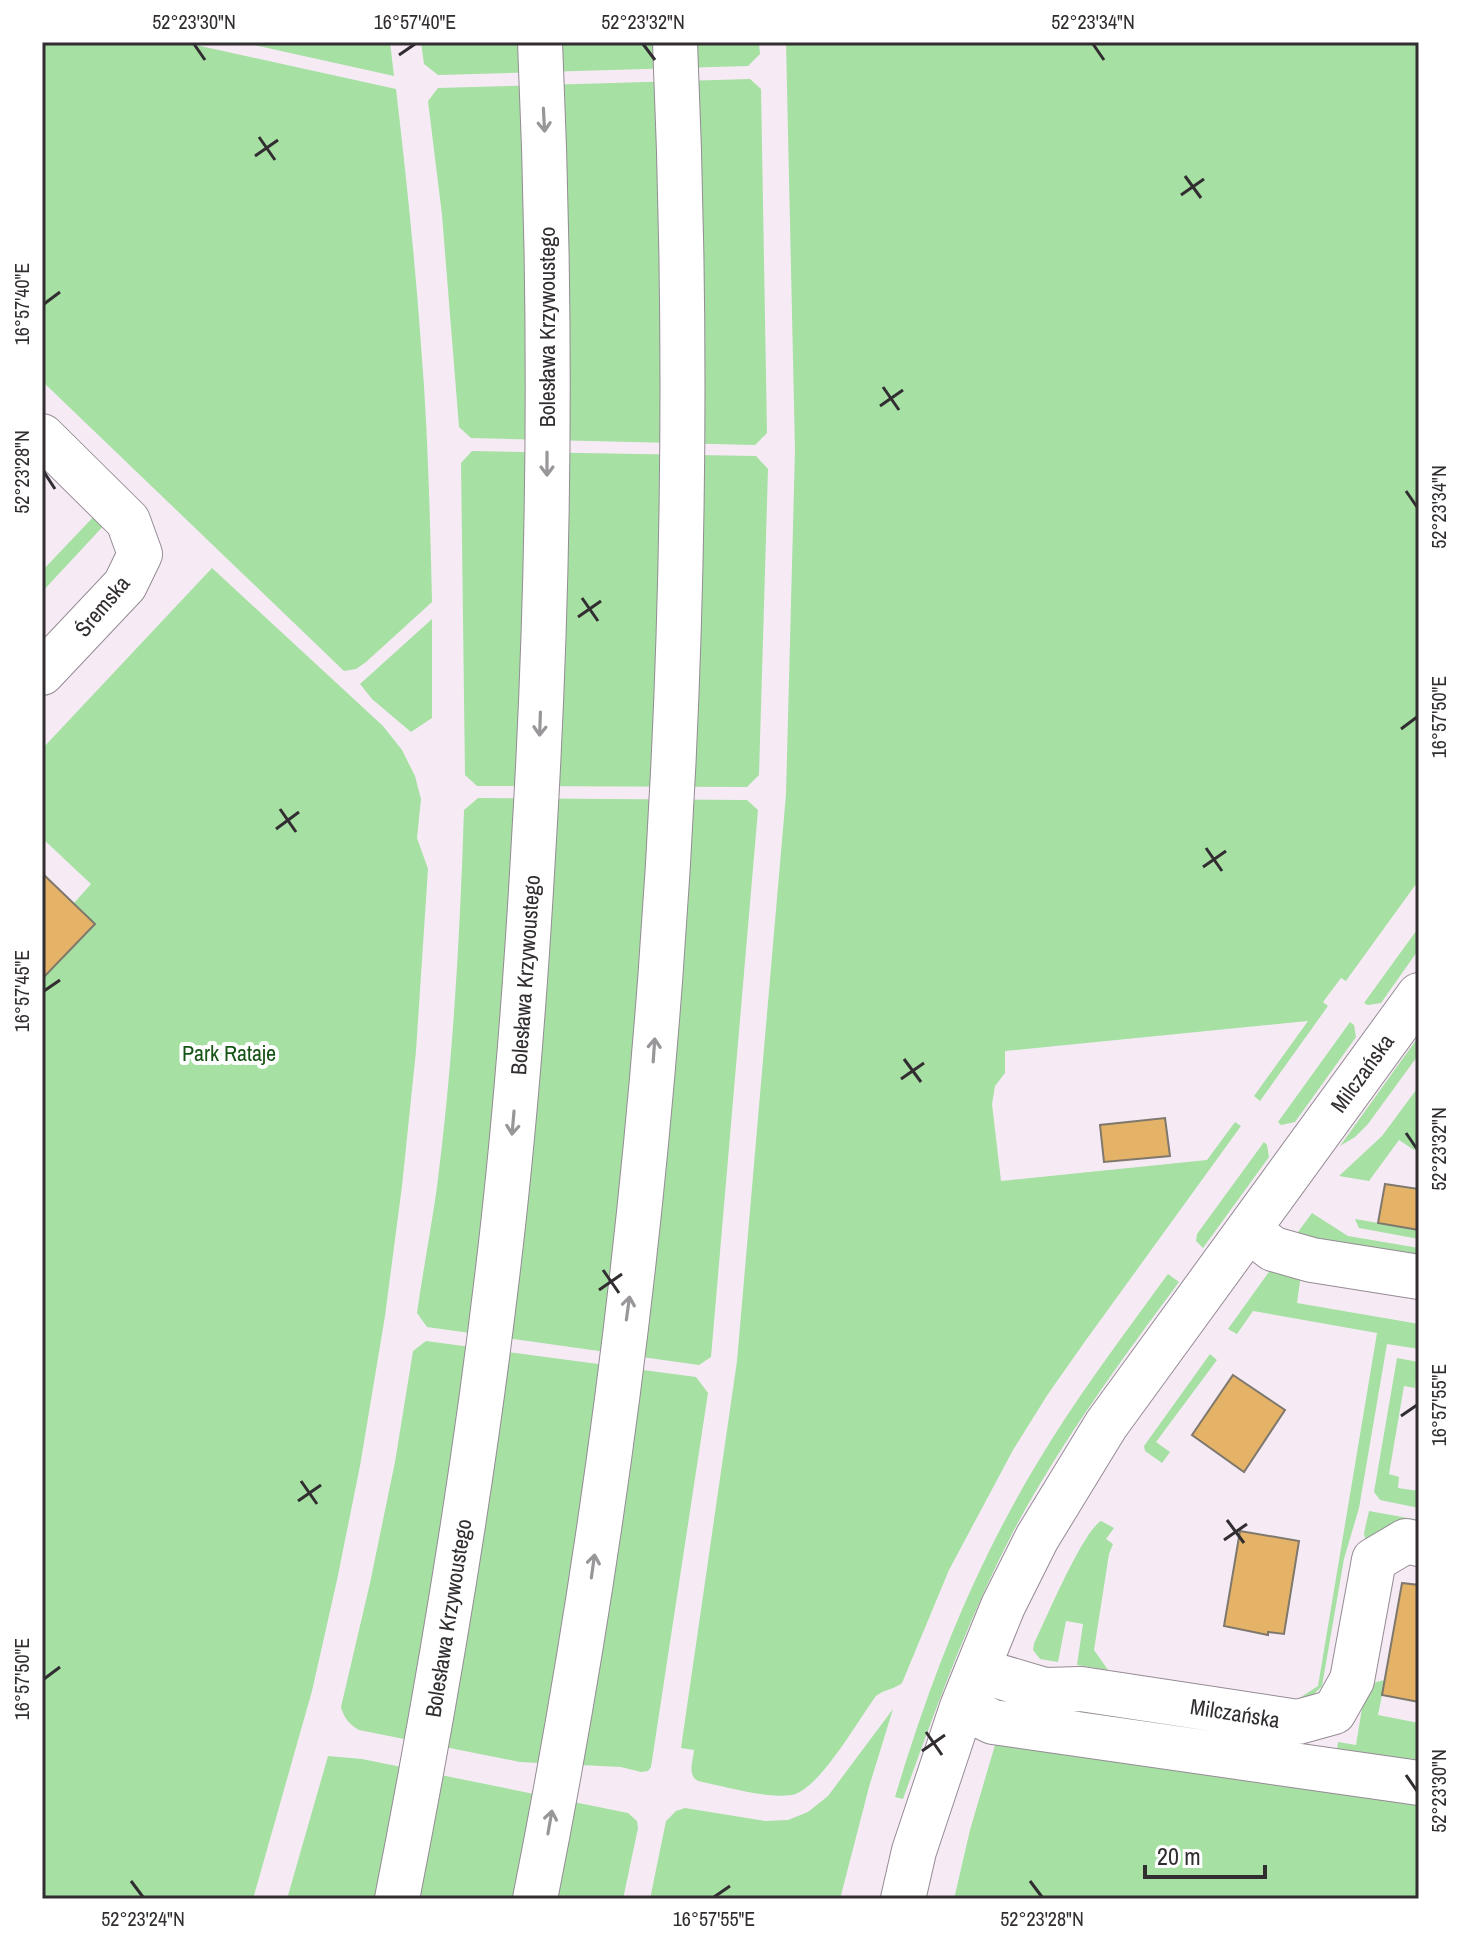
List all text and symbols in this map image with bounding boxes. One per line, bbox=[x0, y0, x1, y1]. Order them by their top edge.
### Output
text: 52°23'30"N bbox=[152, 8, 236, 35]
text: 16°57'40"E bbox=[374, 8, 456, 35]
text: 52°23'32"N bbox=[601, 8, 685, 35]
text: 52°23'34"N bbox=[1051, 8, 1135, 35]
one-way arrow bbox=[537, 106, 552, 133]
street label: Bolesława Krzywoustego bbox=[532, 227, 562, 427]
text: 16°57'40"E bbox=[8, 263, 35, 345]
text: 52°23'28"N bbox=[8, 430, 35, 514]
one-way arrow bbox=[539, 450, 555, 477]
text: 52°23'34"N bbox=[1425, 465, 1452, 549]
street label: Śremska bbox=[68, 569, 136, 643]
text: 16°57'50"E bbox=[1425, 676, 1452, 758]
one-way arrow bbox=[533, 710, 548, 737]
street label: Bolesława Krzywoustego bbox=[503, 874, 547, 1076]
text: 16°57'45"E bbox=[8, 950, 35, 1032]
street label: Milczańska bbox=[1323, 1028, 1401, 1118]
one-way arrow bbox=[647, 1037, 662, 1064]
park label: Park Rataje bbox=[182, 1038, 276, 1068]
text: 52°23'32"N bbox=[1425, 1107, 1452, 1191]
one-way arrow bbox=[505, 1109, 520, 1136]
one-way arrow bbox=[621, 1296, 636, 1322]
text: 16°57'55"E bbox=[1425, 1364, 1452, 1446]
street label: Bolesława Krzywoustego bbox=[417, 1517, 479, 1719]
one-way arrow bbox=[586, 1554, 601, 1579]
text: 16°57'50"E bbox=[8, 1638, 35, 1720]
street label: Milczańska bbox=[1188, 1691, 1282, 1735]
text: 52°23'30"N bbox=[1425, 1749, 1452, 1833]
one-way arrow bbox=[543, 1810, 558, 1836]
scale bar bbox=[1145, 1829, 1265, 1879]
text: 20 m bbox=[1157, 1840, 1201, 1872]
text: 52°23'24"N bbox=[101, 1905, 185, 1932]
text: 16°57'55"E bbox=[673, 1905, 755, 1932]
text: 52°23'28"N bbox=[1000, 1905, 1084, 1932]

